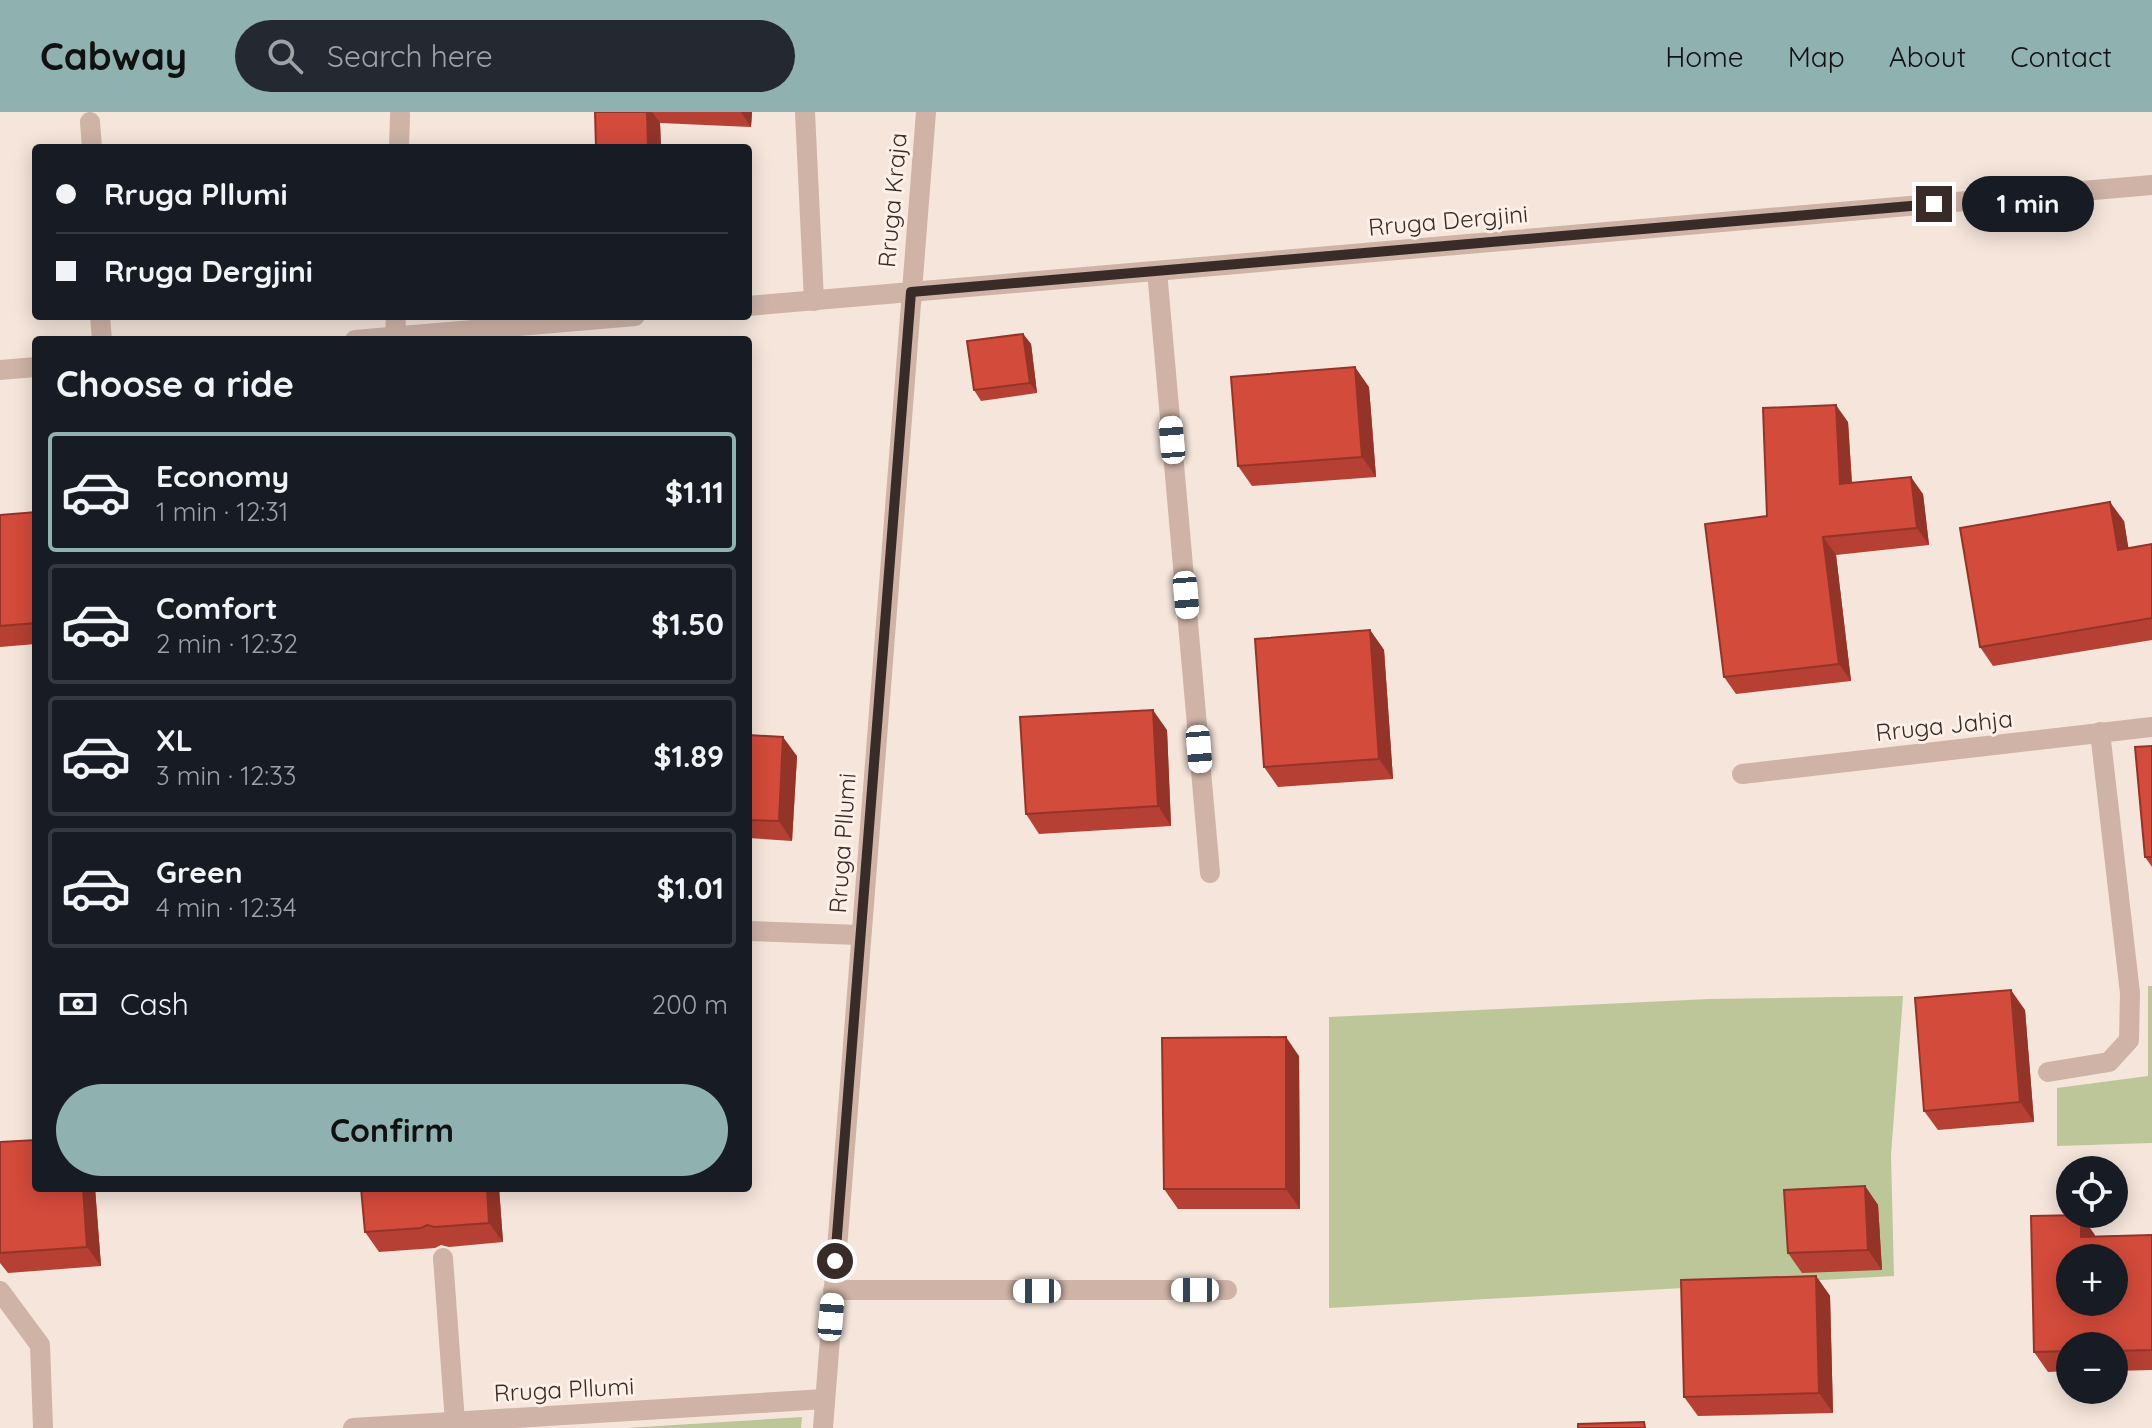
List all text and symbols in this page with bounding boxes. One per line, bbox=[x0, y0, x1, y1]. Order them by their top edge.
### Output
search box bbox=[235, 20, 795, 92]
text: Cabway bbox=[40, 32, 187, 80]
icon: search bbox=[263, 34, 307, 78]
text: Search here bbox=[327, 37, 493, 75]
text: Home bbox=[1665, 39, 1744, 74]
text: Map bbox=[1788, 39, 1845, 74]
text: About bbox=[1889, 39, 1966, 74]
text: Contact bbox=[2010, 39, 2112, 74]
street label: Rruga Kraja bbox=[871, 131, 913, 269]
text: Rruga Pllumi bbox=[104, 175, 288, 213]
callout: 1 min bbox=[1962, 176, 2094, 232]
route end bbox=[1916, 186, 1952, 222]
text: 1 min bbox=[1997, 187, 2060, 220]
street label: Rruga Dergjini bbox=[1367, 198, 1529, 242]
text: Rruga Dergjini bbox=[104, 252, 313, 290]
text: Choose a ride bbox=[56, 361, 294, 406]
car bbox=[1158, 415, 1186, 465]
icon: car bbox=[60, 456, 132, 528]
text: Economy bbox=[156, 457, 289, 495]
text: $1.11 bbox=[665, 473, 724, 511]
text: 1 min · 12:31 bbox=[156, 495, 288, 528]
car bbox=[1172, 570, 1200, 620]
icon: car bbox=[60, 588, 132, 660]
text: Comfort bbox=[156, 589, 277, 627]
text: $1.50 bbox=[651, 605, 724, 643]
text: 2 min · 12:32 bbox=[156, 627, 298, 660]
street label: Rruga Jahja bbox=[1874, 703, 2014, 747]
icon: car bbox=[60, 720, 132, 792]
text: XL bbox=[156, 721, 193, 759]
car bbox=[1185, 724, 1213, 774]
text: $1.89 bbox=[653, 737, 724, 775]
text: 3 min · 12:33 bbox=[156, 759, 296, 792]
street label: Rruga Pllumi bbox=[822, 772, 862, 914]
icon: car bbox=[60, 852, 132, 924]
text: Green bbox=[156, 853, 243, 891]
text: $1.01 bbox=[657, 869, 724, 907]
text: 4 min · 12:34 bbox=[156, 891, 297, 924]
icon: cash bbox=[56, 982, 100, 1026]
text: Cash bbox=[120, 985, 189, 1023]
text: 200 m bbox=[652, 988, 728, 1021]
button: Confirm bbox=[56, 1084, 728, 1176]
map controls bbox=[2056, 1156, 2128, 1404]
button: locate bbox=[2056, 1156, 2128, 1228]
route start bbox=[817, 1243, 853, 1279]
button: + bbox=[2056, 1244, 2128, 1316]
car bbox=[1171, 1278, 1219, 1302]
car bbox=[1013, 1279, 1061, 1303]
car bbox=[817, 1292, 845, 1342]
button: − bbox=[2056, 1332, 2128, 1404]
street label: Rruga Pllumi bbox=[493, 1370, 635, 1408]

